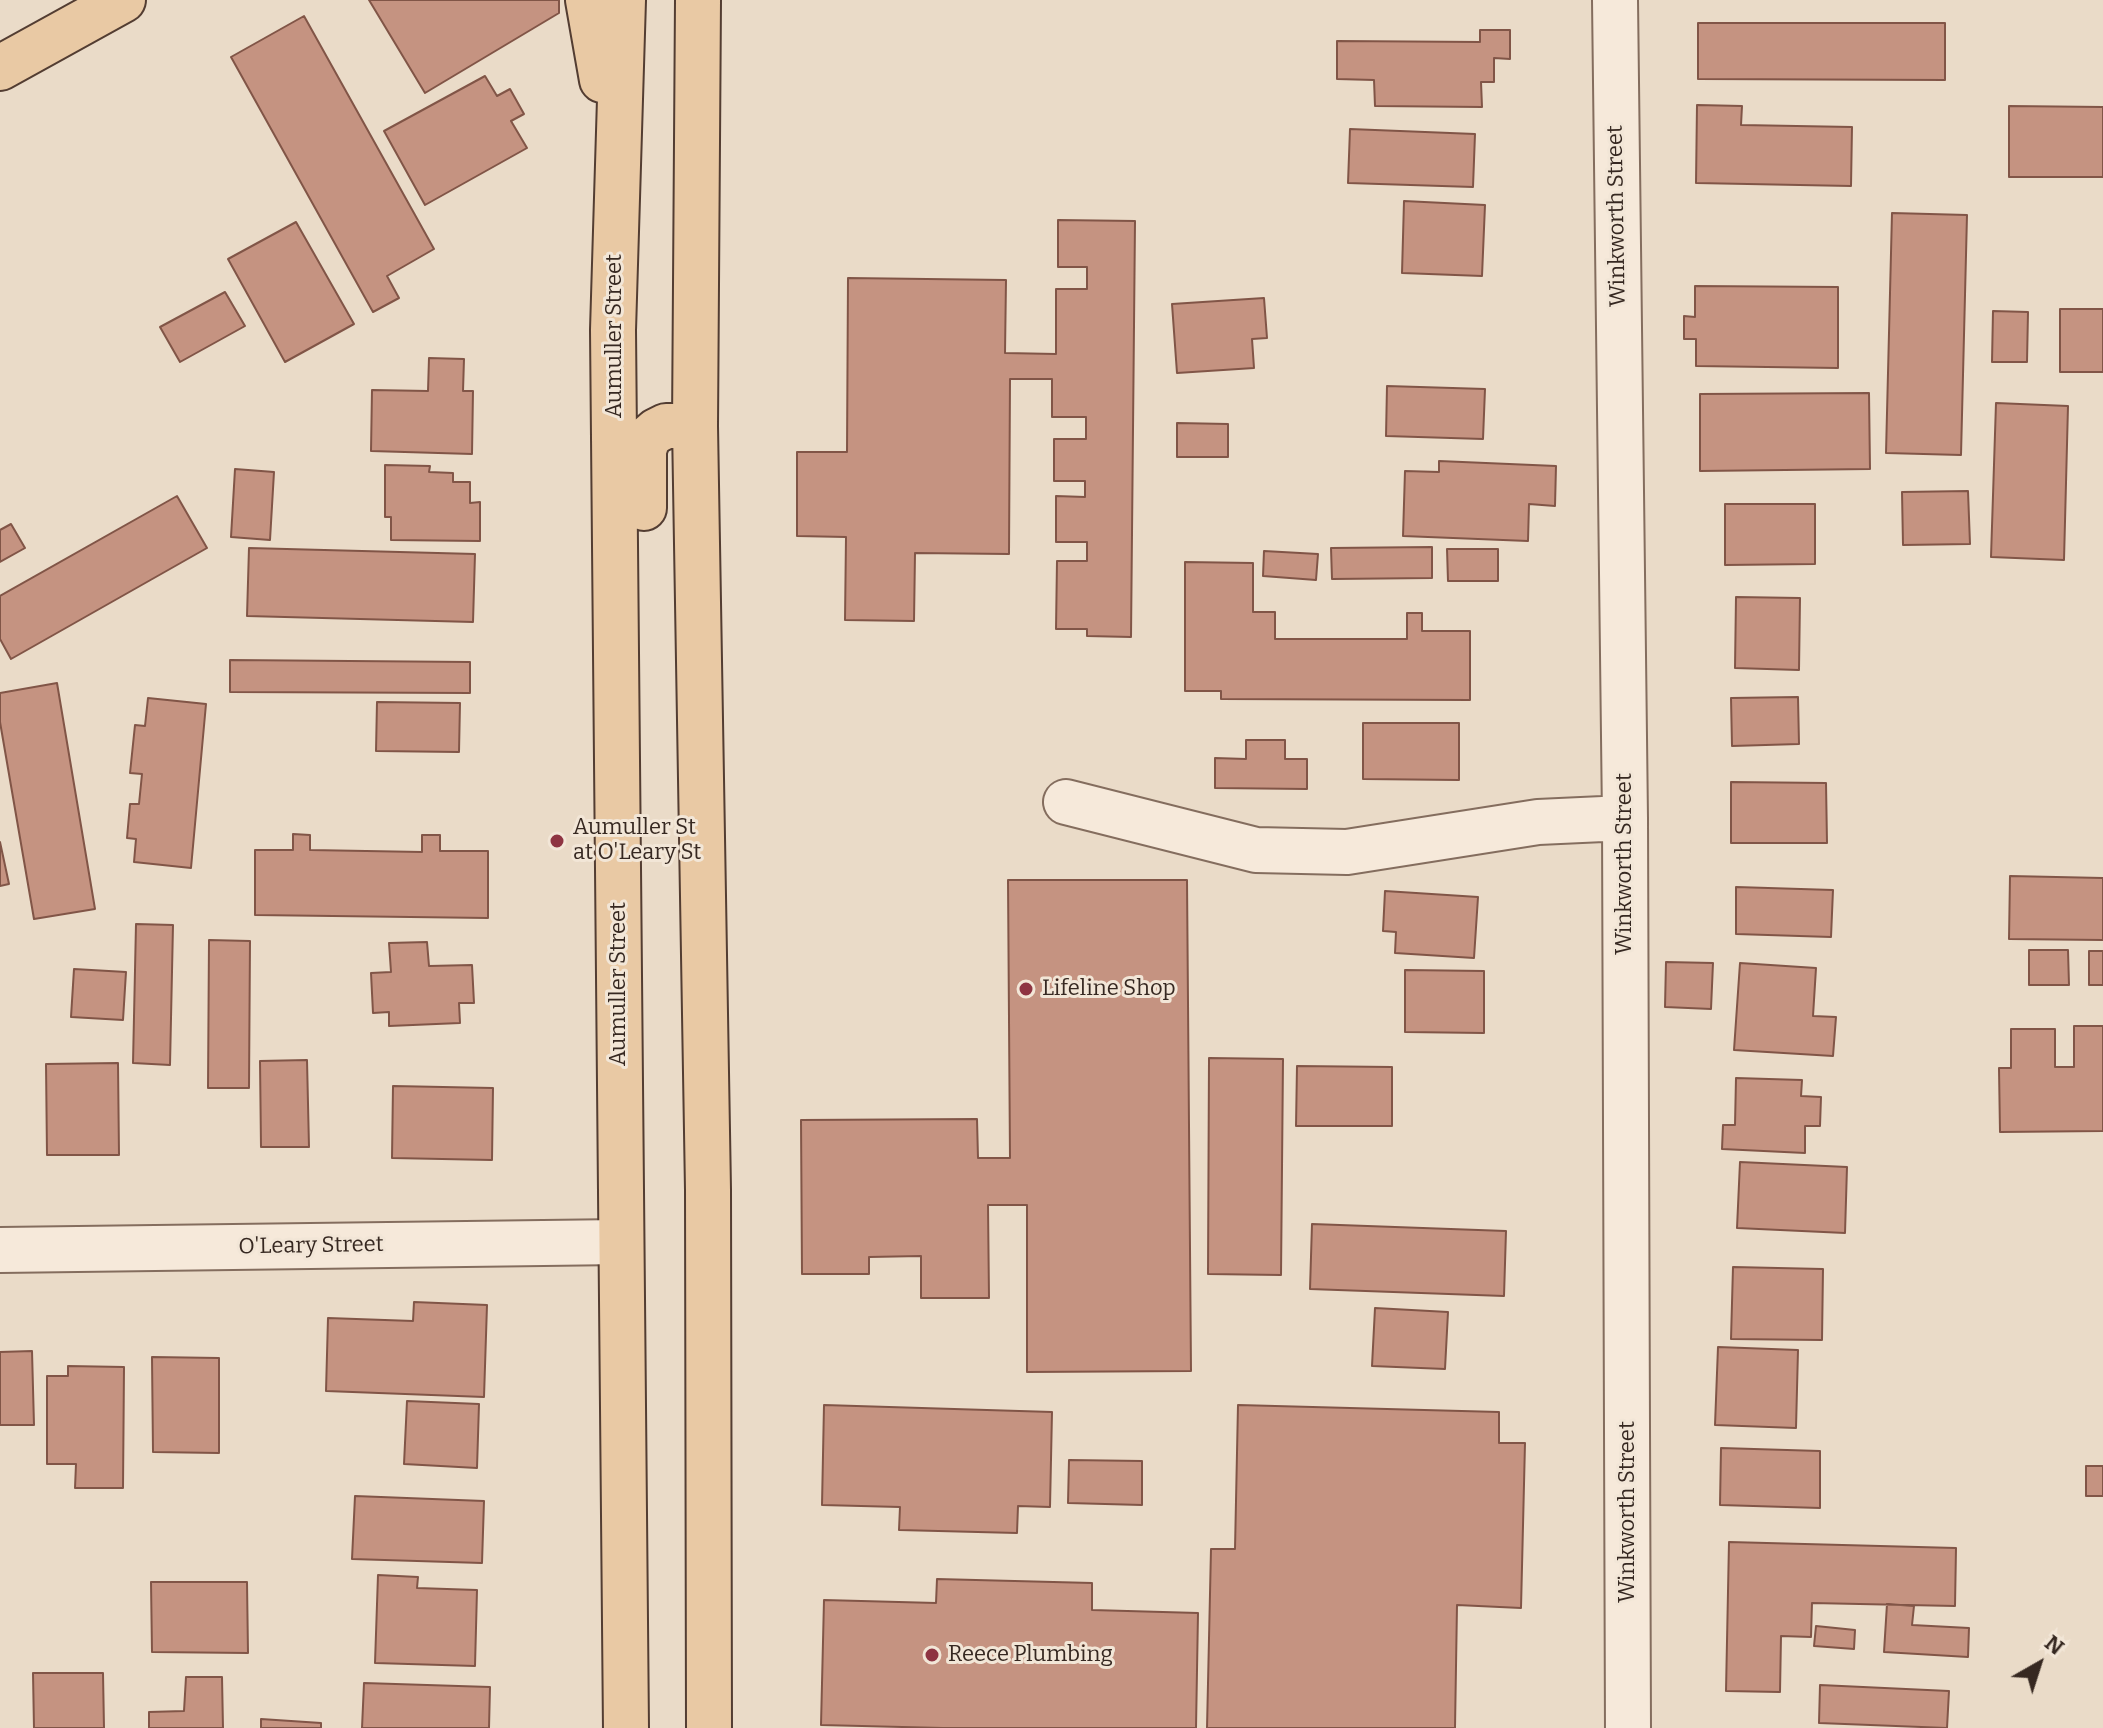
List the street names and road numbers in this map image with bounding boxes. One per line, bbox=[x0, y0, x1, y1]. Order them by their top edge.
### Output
street label: Winkworth Street bbox=[1602, 125, 1632, 307]
street label: Aumuller Street bbox=[602, 254, 628, 418]
street label: Winkworth Street bbox=[1612, 773, 1638, 955]
street label: Aumuller Street bbox=[606, 902, 632, 1066]
street label: O'Leary Street bbox=[238, 1232, 384, 1260]
street label: Winkworth Street bbox=[1615, 1421, 1641, 1603]

